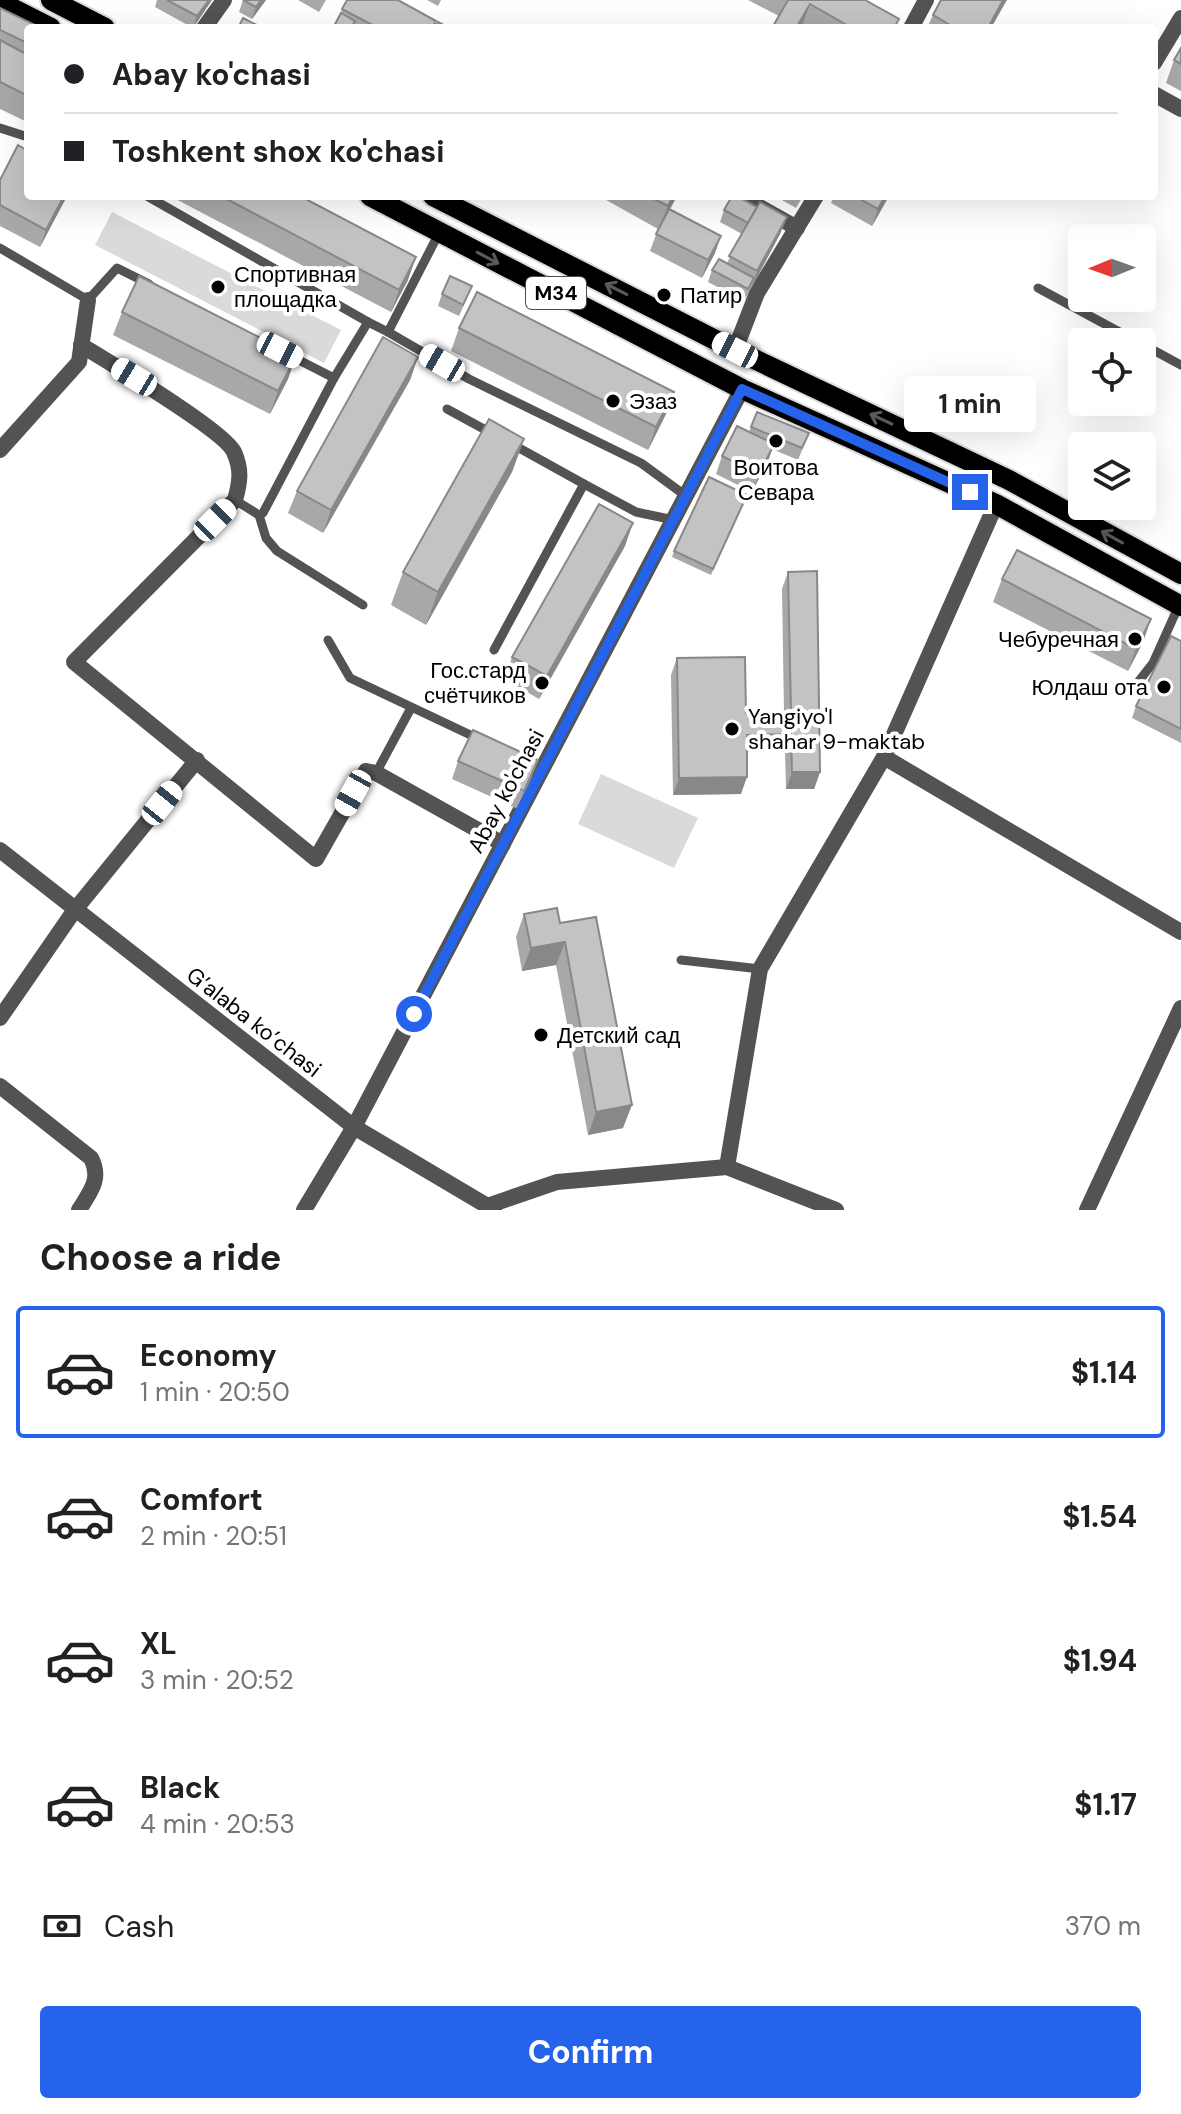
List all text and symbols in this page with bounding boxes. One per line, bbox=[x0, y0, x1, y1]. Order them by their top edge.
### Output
text: Abay ko'chasi bbox=[112, 55, 311, 94]
text: Toshkent shox ko'chasi bbox=[112, 132, 445, 171]
north arrow bbox=[1068, 224, 1156, 312]
map controls bbox=[1068, 224, 1156, 520]
one-way arrow bbox=[476, 250, 500, 266]
place label: Спортивная площадка bbox=[234, 260, 356, 314]
road number: M34 bbox=[526, 277, 586, 309]
marker: Спортивная площадка bbox=[209, 278, 227, 296]
one-way arrow bbox=[604, 281, 628, 297]
place label: Патир bbox=[680, 281, 742, 310]
marker: Патир bbox=[655, 286, 673, 304]
car bbox=[253, 328, 307, 372]
car bbox=[708, 328, 762, 372]
button: locate bbox=[1068, 328, 1156, 416]
car bbox=[415, 341, 469, 385]
car bbox=[107, 354, 161, 400]
callout: 1 min bbox=[904, 376, 1036, 432]
place label: Эзаз bbox=[629, 387, 677, 416]
text: 1 min bbox=[938, 387, 1002, 421]
marker: Эзаз bbox=[604, 392, 622, 410]
one-way arrow bbox=[869, 411, 893, 426]
marker: Воитова Севара bbox=[767, 432, 785, 450]
button: layers bbox=[1068, 432, 1156, 520]
place label: Воитова Севара bbox=[734, 453, 819, 507]
route end bbox=[952, 474, 988, 510]
car bbox=[190, 495, 240, 545]
one-way arrow bbox=[1101, 528, 1125, 544]
place label: Чебуречная bbox=[998, 625, 1119, 654]
marker: Чебуречная bbox=[1126, 630, 1144, 648]
place label: Гос.стард счётчиков bbox=[424, 656, 526, 710]
place label: Юлдаш ота bbox=[1032, 673, 1149, 702]
marker: Гос.стард счётчиков bbox=[533, 674, 551, 692]
marker: Юлдаш ота bbox=[1155, 678, 1173, 696]
place label: Yangiyo'l shahar 9-maktab bbox=[748, 702, 925, 756]
marker: Yangiyo'l shahar 9-maktab bbox=[723, 720, 741, 738]
street label: Abay ko'chasi bbox=[461, 724, 551, 858]
car bbox=[331, 766, 375, 820]
car bbox=[138, 777, 186, 829]
street label: G’alaba ko’chasi bbox=[181, 960, 327, 1084]
route start bbox=[396, 996, 432, 1032]
place label: Детский сад bbox=[557, 1021, 681, 1050]
marker: Детский сад bbox=[532, 1026, 550, 1044]
text: Choose a ride bbox=[40, 1234, 281, 1281]
icon: car bbox=[44, 1336, 116, 1408]
text: Economy bbox=[140, 1336, 277, 1375]
text: $1.14 bbox=[1071, 1353, 1137, 1392]
text: 1 min · 20:50 bbox=[140, 1375, 290, 1409]
icon: car bbox=[44, 1480, 116, 1552]
text: Comfort bbox=[140, 1480, 263, 1519]
text: $1.54 bbox=[1062, 1497, 1137, 1536]
text: 2 min · 20:51 bbox=[140, 1519, 287, 1553]
icon: car bbox=[44, 1624, 116, 1696]
text: XL bbox=[140, 1624, 177, 1663]
text: $1.94 bbox=[1063, 1641, 1137, 1680]
text: 3 min · 20:52 bbox=[140, 1663, 294, 1697]
icon: car bbox=[44, 1768, 116, 1840]
text: Black bbox=[140, 1768, 220, 1807]
text: $1.17 bbox=[1074, 1785, 1137, 1824]
text: 4 min · 20:53 bbox=[140, 1807, 295, 1841]
icon: cash bbox=[40, 1904, 84, 1948]
text: Cash bbox=[104, 1907, 174, 1946]
text: 370 m bbox=[1065, 1909, 1141, 1943]
button: Confirm bbox=[40, 2006, 1141, 2098]

